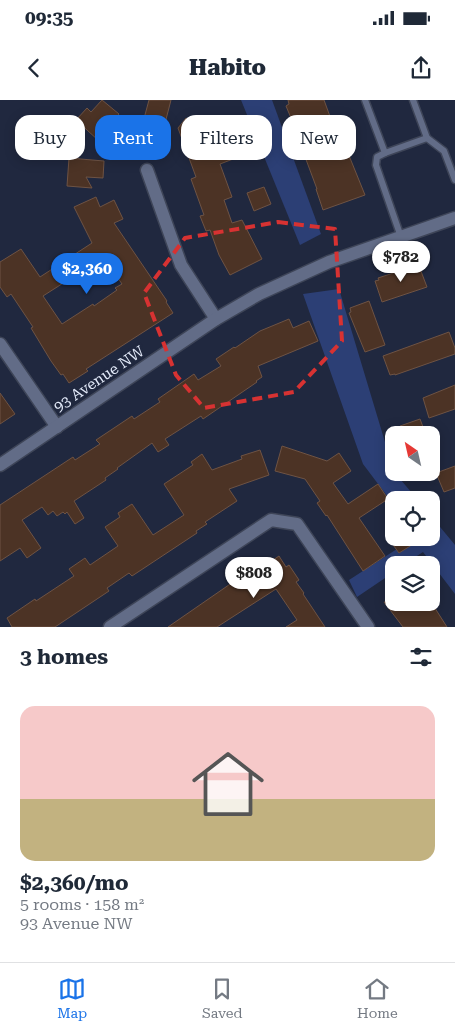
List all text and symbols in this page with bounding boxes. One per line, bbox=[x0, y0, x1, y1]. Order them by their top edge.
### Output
text: 09:35 bbox=[25, 6, 74, 29]
icon: back bbox=[20, 54, 48, 82]
icon: share bbox=[407, 54, 435, 82]
text: Habito bbox=[189, 55, 266, 80]
chip: Buy bbox=[15, 115, 85, 160]
chip: Rent bbox=[95, 115, 171, 160]
chip: Filters bbox=[181, 115, 272, 160]
chip: New bbox=[282, 115, 356, 160]
pin: $782 bbox=[371, 240, 431, 283]
text: $782 bbox=[383, 247, 419, 266]
pin: $2,360 bbox=[46, 252, 128, 295]
text: $2,360 bbox=[62, 259, 112, 278]
street label: 93 Avenue NW bbox=[50, 342, 148, 416]
north arrow bbox=[385, 426, 440, 481]
map controls bbox=[385, 426, 440, 611]
button: locate bbox=[385, 491, 440, 546]
pin: $808 bbox=[224, 556, 284, 599]
button: layers bbox=[385, 556, 440, 611]
text: $808 bbox=[236, 563, 272, 582]
icon: filters bbox=[407, 643, 435, 671]
text: 3 homes bbox=[20, 645, 108, 669]
icon: home bbox=[183, 739, 273, 829]
text: $2,360/mo bbox=[20, 871, 129, 895]
text: 5 rooms · 158 m² bbox=[20, 895, 144, 914]
text: 93 Avenue NW bbox=[20, 914, 132, 933]
tab: Map bbox=[57, 975, 87, 1021]
tab: Saved bbox=[202, 975, 242, 1021]
tab: Home bbox=[357, 975, 398, 1021]

